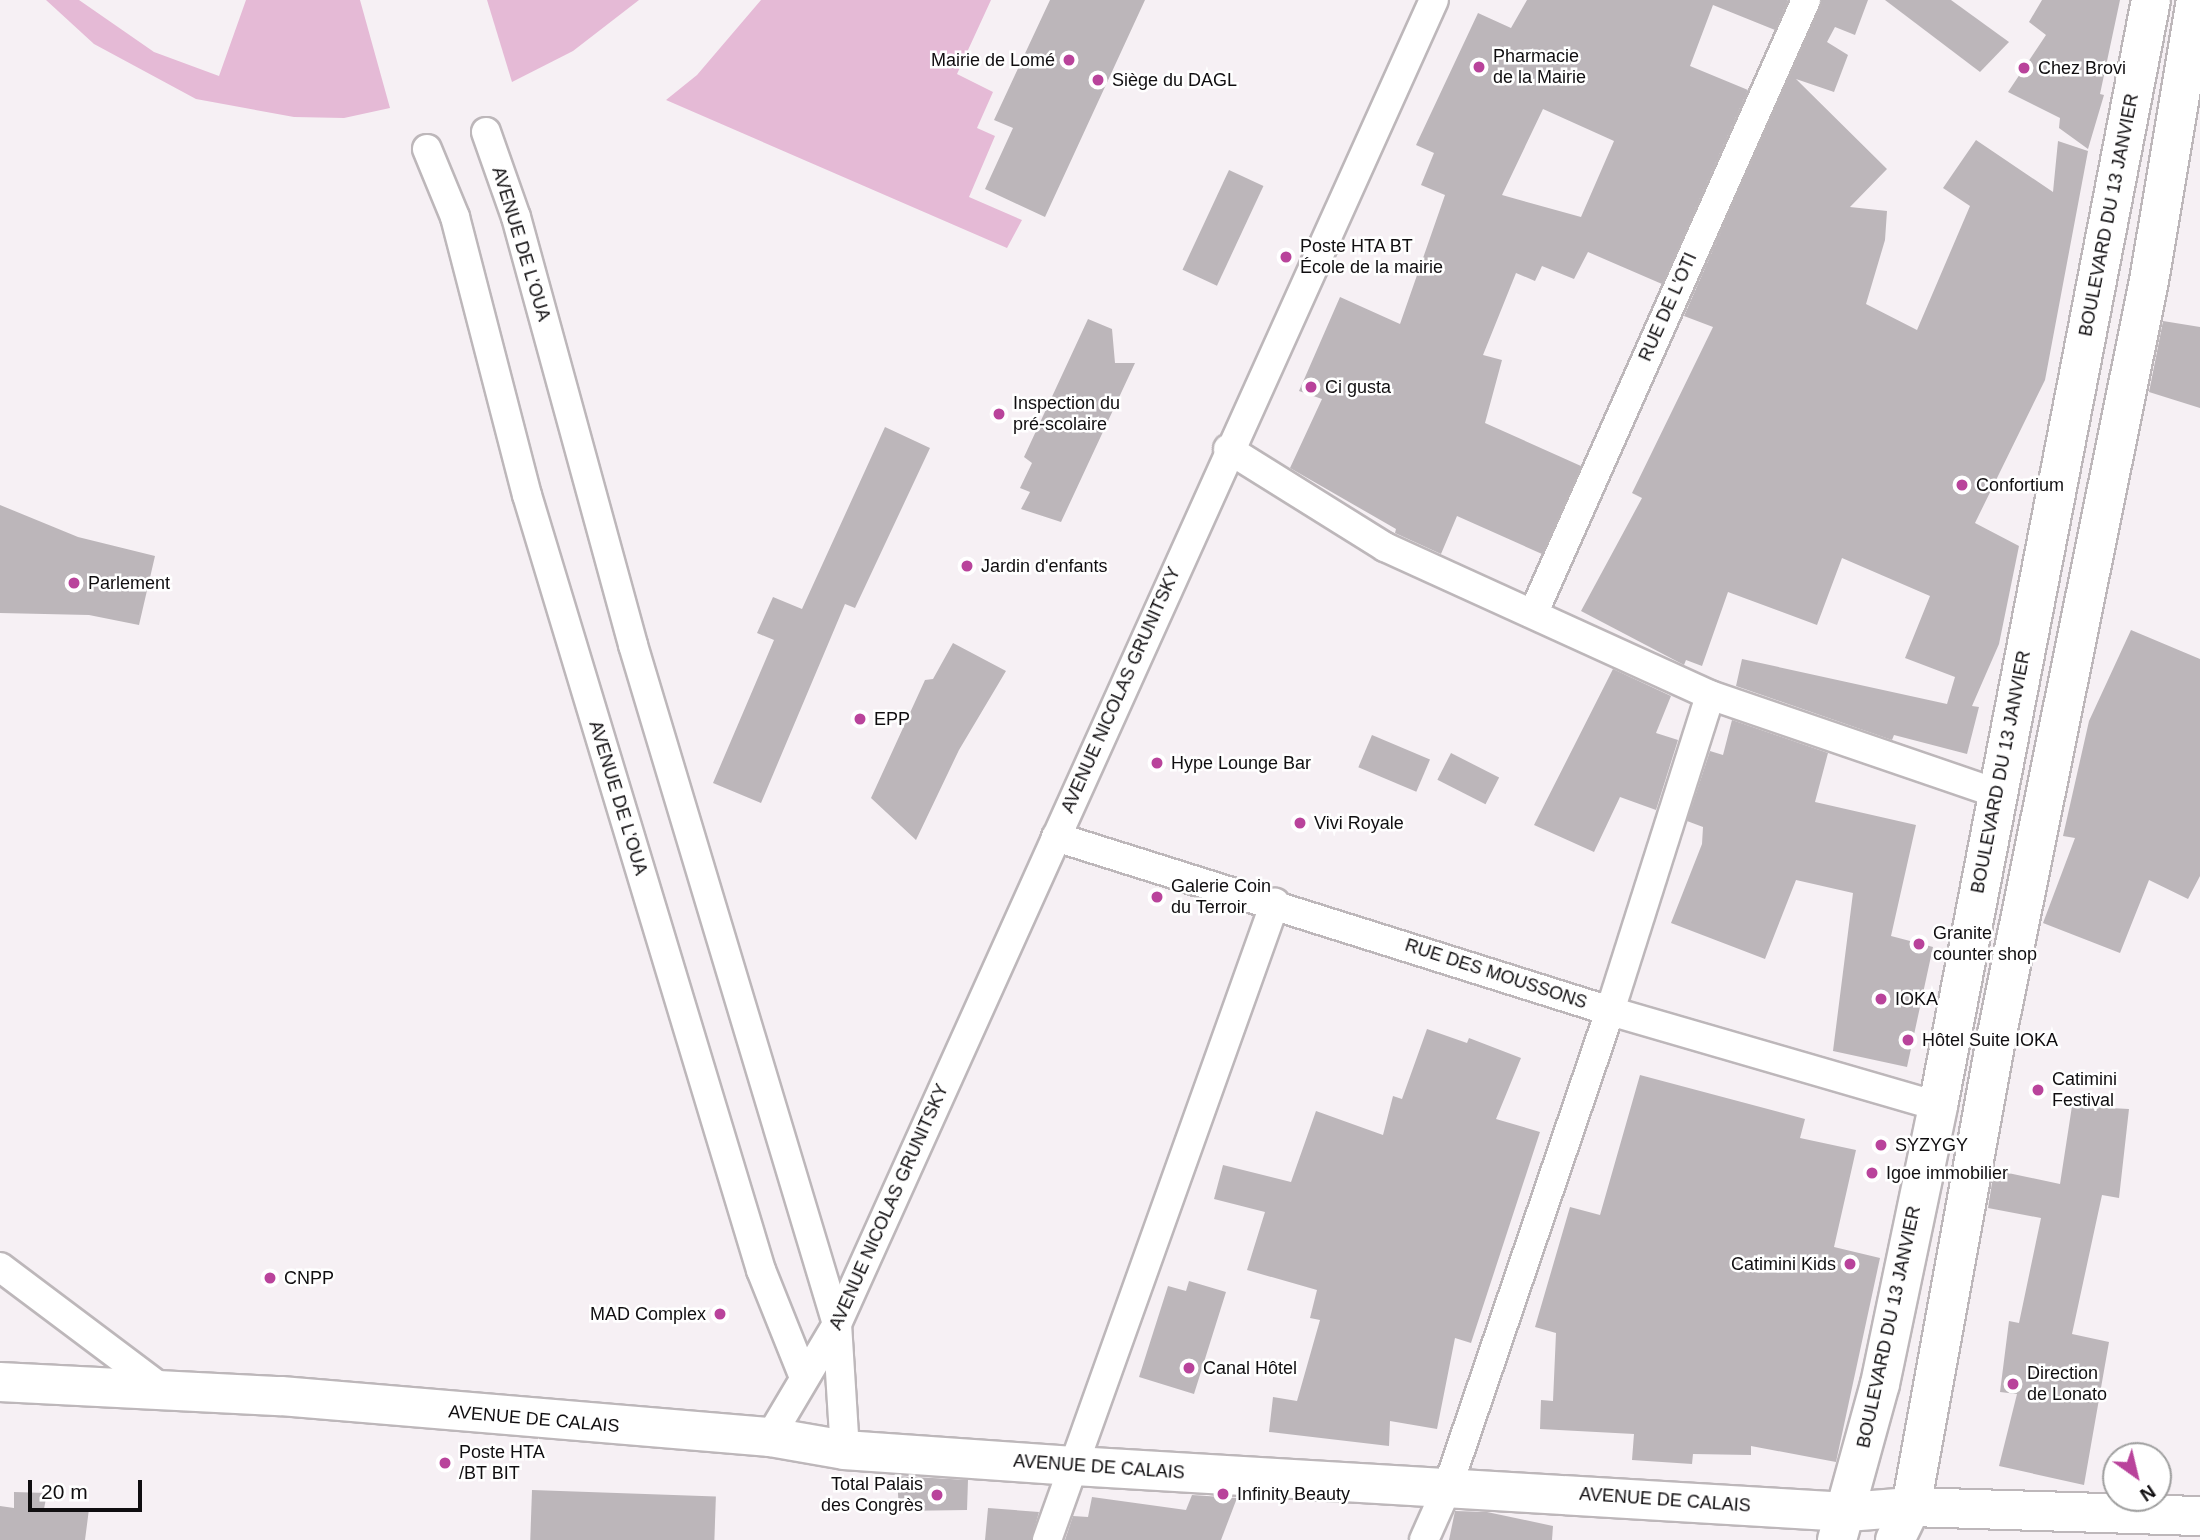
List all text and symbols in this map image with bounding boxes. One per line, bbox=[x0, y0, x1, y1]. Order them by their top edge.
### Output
place label: Pharmacie de la Mairie bbox=[1493, 46, 1586, 88]
place label: Mairie de Lomé bbox=[931, 49, 1055, 71]
marker: Mairie de Lomé bbox=[1061, 52, 1077, 68]
place label: Chez Brovi bbox=[2038, 57, 2126, 79]
marker: Pharmacie de la Mairie bbox=[1471, 59, 1487, 75]
marker: Chez Brovi bbox=[2016, 60, 2032, 76]
place label: Siège du DAGL bbox=[1112, 69, 1237, 91]
marker: Siège du DAGL bbox=[1090, 72, 1106, 88]
street label: BOULEVARD DU 13 JANVIER bbox=[2075, 92, 2143, 338]
street label: AVENUE DE L'OUA bbox=[487, 164, 555, 324]
place label: Poste HTA BT École de la mairie bbox=[1300, 236, 1443, 278]
marker: Poste HTA BT École de la mairie bbox=[1278, 249, 1294, 265]
street label: RUE DE L'OTI bbox=[1634, 249, 1702, 365]
place label: Ci gusta bbox=[1325, 376, 1391, 398]
marker: Ci gusta bbox=[1303, 379, 1319, 395]
place label: Inspection du pré-scolaire bbox=[1013, 393, 1120, 436]
marker: Inspection du pré-scolaire bbox=[991, 406, 1007, 422]
place label: Confortium bbox=[1976, 474, 2064, 496]
marker: Confortium bbox=[1954, 477, 1970, 493]
place label: Jardin d'enfants bbox=[981, 555, 1108, 577]
marker: Jardin d'enfants bbox=[959, 558, 975, 574]
street label: AVENUE NICOLAS GRUNITSKY bbox=[1057, 564, 1185, 816]
place label: Parlement bbox=[88, 572, 170, 594]
marker: Parlement bbox=[66, 575, 82, 591]
street label: BOULEVARD DU 13 JANVIER bbox=[1967, 649, 2035, 895]
place label: EPP bbox=[874, 708, 910, 730]
marker: EPP bbox=[852, 711, 868, 727]
street label: AVENUE DE L'OUA bbox=[584, 718, 652, 878]
place label: Hype Lounge Bar bbox=[1171, 752, 1311, 774]
marker: Hype Lounge Bar bbox=[1149, 755, 1165, 771]
place label: Vivi Royale bbox=[1314, 812, 1404, 834]
marker: Vivi Royale bbox=[1292, 815, 1308, 831]
place label: Galerie Coin du Terroir bbox=[1171, 876, 1271, 918]
marker: Galerie Coin du Terroir bbox=[1149, 889, 1165, 905]
place label: Granite counter shop bbox=[1933, 923, 2037, 965]
street label: RUE DES MOUSSONS bbox=[1402, 934, 1590, 1014]
marker: Granite counter shop bbox=[1911, 936, 1927, 952]
place label: IOKA bbox=[1895, 988, 1938, 1010]
marker: IOKA bbox=[1873, 991, 1889, 1007]
place label: Hôtel Suite IOKA bbox=[1922, 1029, 2058, 1051]
marker: Hôtel Suite IOKA bbox=[1900, 1032, 1916, 1048]
place label: Catimini Festival bbox=[2052, 1069, 2117, 1112]
street label: AVENUE NICOLAS GRUNITSKY bbox=[825, 1081, 953, 1333]
marker: Catimini Festival bbox=[2030, 1082, 2046, 1098]
place label: SYZYGY bbox=[1895, 1134, 1968, 1156]
marker: SYZYGY bbox=[1873, 1137, 1889, 1153]
place label: Igoe immobilier bbox=[1886, 1162, 2008, 1184]
marker: Igoe immobilier bbox=[1864, 1165, 1880, 1181]
street label: BOULEVARD DU 13 JANVIER bbox=[1853, 1204, 1925, 1450]
place label: Catimini Kids bbox=[1731, 1253, 1836, 1275]
marker: Catimini Kids bbox=[1842, 1256, 1858, 1272]
place label: CNPP bbox=[284, 1267, 334, 1289]
marker: CNPP bbox=[262, 1270, 278, 1286]
place label: MAD Complex bbox=[590, 1303, 706, 1325]
marker: MAD Complex bbox=[712, 1306, 728, 1322]
place label: Canal Hôtel bbox=[1203, 1357, 1297, 1379]
marker: Canal Hôtel bbox=[1181, 1360, 1197, 1376]
place label: Direction de Lonato bbox=[2027, 1363, 2107, 1406]
marker: Direction de Lonato bbox=[2005, 1376, 2021, 1392]
street label: AVENUE DE CALAIS bbox=[448, 1401, 620, 1437]
place label: Poste HTA /BT BIT bbox=[459, 1442, 545, 1484]
north arrow bbox=[2102, 1442, 2172, 1512]
street label: AVENUE DE CALAIS bbox=[1013, 1450, 1185, 1484]
marker: Poste HTA /BT BIT bbox=[437, 1455, 453, 1471]
scale bar bbox=[32, 1466, 145, 1510]
place label: Total Palais des Congrès bbox=[821, 1474, 923, 1516]
text: 20 m bbox=[41, 1480, 88, 1503]
text: N bbox=[2136, 1481, 2159, 1506]
place label: Infinity Beauty bbox=[1237, 1483, 1350, 1505]
street label: AVENUE DE CALAIS bbox=[1579, 1483, 1751, 1517]
marker: Infinity Beauty bbox=[1215, 1486, 1231, 1502]
marker: Total Palais des Congrès bbox=[929, 1487, 945, 1503]

